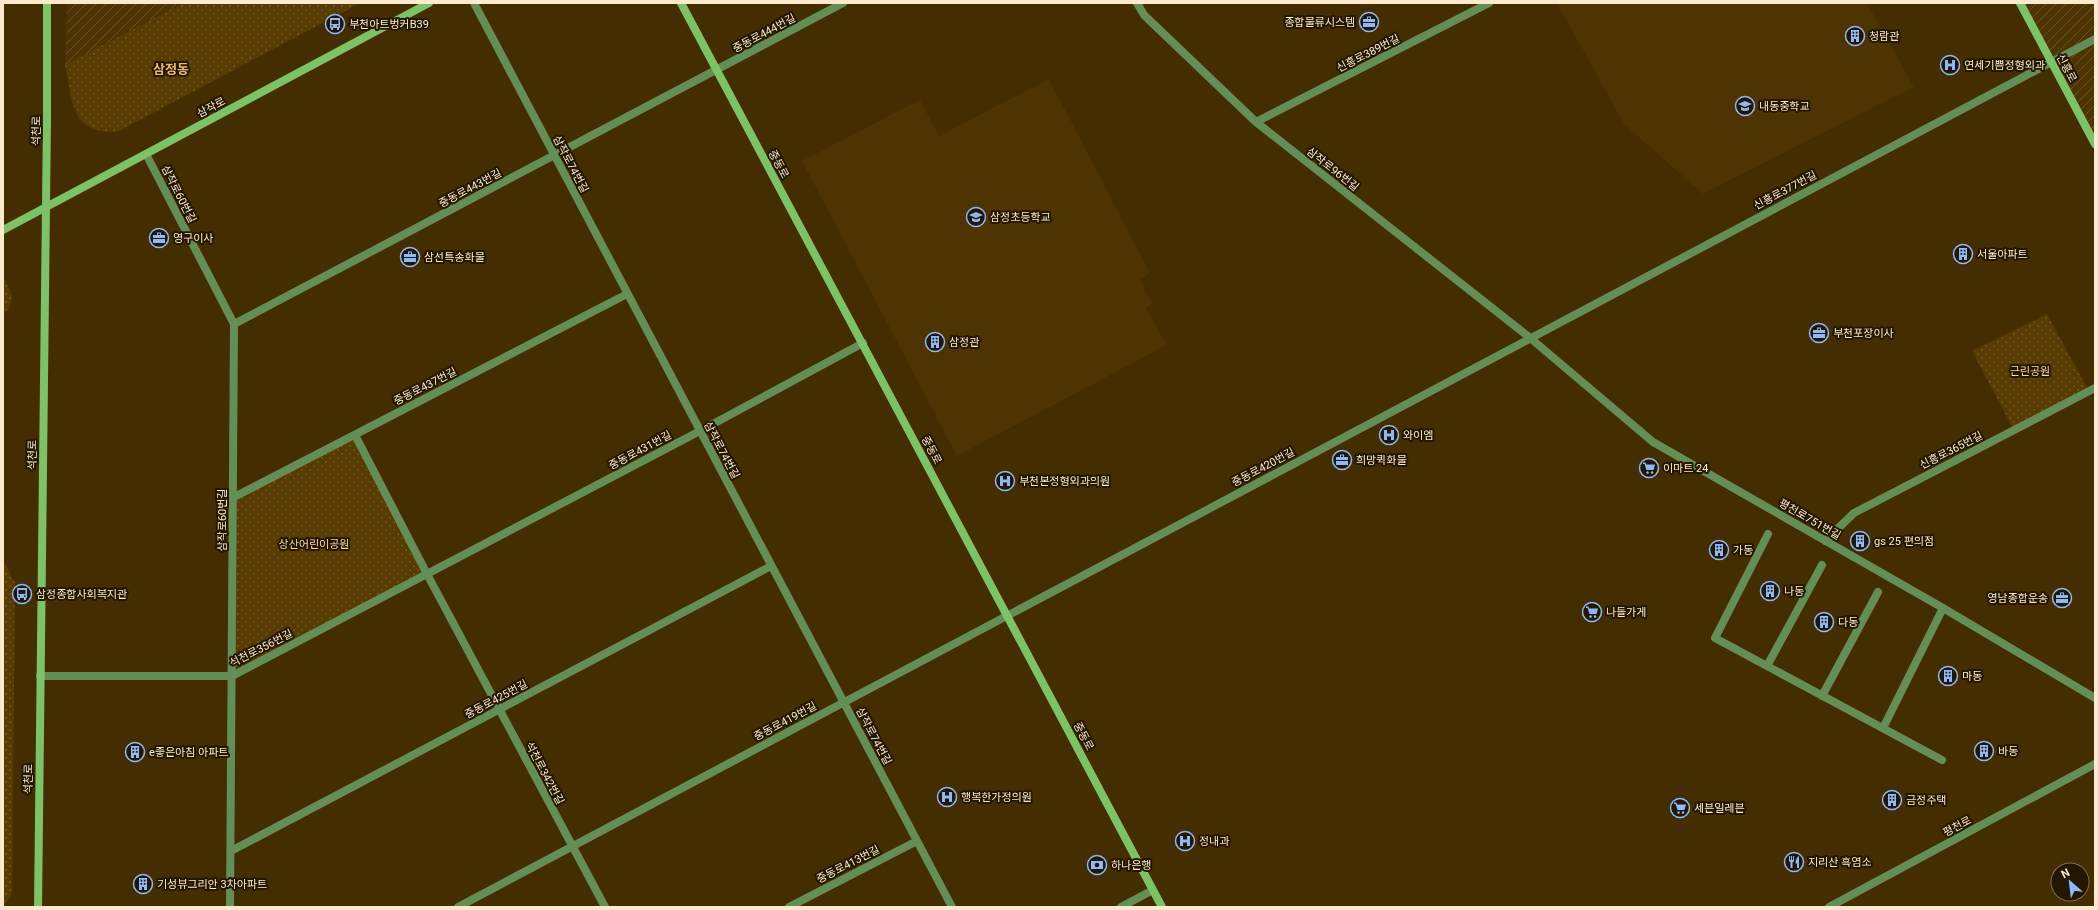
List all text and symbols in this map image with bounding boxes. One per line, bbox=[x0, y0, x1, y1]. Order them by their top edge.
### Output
street label: 중동로444번길 bbox=[731, 11, 798, 55]
office icon: 종합물류시스템 bbox=[1358, 11, 1380, 33]
bus stop icon: 부천아트벙커B39 bbox=[324, 13, 346, 35]
place label: 종합물류시스템 bbox=[1284, 16, 1355, 29]
place label: 부천아트벙커B39 bbox=[349, 18, 429, 31]
building icon: 청람관 bbox=[1844, 25, 1866, 47]
place label: 청람관 bbox=[1869, 30, 1899, 43]
street label: 신흥로389번길 bbox=[1334, 32, 1402, 75]
street label: 신흥로 bbox=[2054, 52, 2079, 85]
hospital icon: 연세기쁨정형외과 bbox=[1939, 54, 1961, 76]
place label: 연세기쁨정형외과 bbox=[1964, 59, 2045, 72]
district label: 삼정동 bbox=[153, 62, 189, 77]
street label: 삼작로 bbox=[195, 95, 228, 120]
school or university icon: 내동중학교 bbox=[1734, 95, 1756, 117]
place label: 내동중학교 bbox=[1759, 100, 1810, 113]
street label: 석천로 bbox=[30, 116, 43, 146]
street label: 삼작로74번길 bbox=[550, 133, 591, 195]
street label: 삼작로96번길 bbox=[1304, 145, 1362, 194]
street label: 중동로 bbox=[766, 148, 791, 181]
street label: 삼작로60번길 bbox=[158, 163, 199, 225]
street label: 중동로443번길 bbox=[437, 166, 504, 210]
street label: 신흥로377번길 bbox=[1752, 168, 1819, 212]
school or university icon: 삼정초등학교 bbox=[965, 206, 987, 228]
place label: 삼정초등학교 bbox=[990, 211, 1051, 224]
office icon: 영구이사 bbox=[148, 227, 170, 249]
place label: 영구이사 bbox=[173, 232, 213, 245]
building icon: 서울아파트 bbox=[1952, 243, 1974, 265]
office icon: 삼선특송화물 bbox=[399, 246, 421, 268]
place label: 서울아파트 bbox=[1977, 248, 2028, 261]
place label: 삼선특송화물 bbox=[424, 251, 485, 264]
office icon: 부천포장이사 bbox=[1808, 322, 1830, 344]
place label: 부천포장이사 bbox=[1833, 327, 1894, 340]
building icon: 삼정관 bbox=[924, 331, 946, 353]
place label: 삼정관 bbox=[949, 336, 979, 349]
street label: 중동로437번길 bbox=[391, 365, 459, 408]
park label: 근린공원 bbox=[2010, 365, 2050, 378]
street label: 삼작로74번길 bbox=[701, 419, 742, 481]
hospital icon: 와이엠 bbox=[1378, 424, 1400, 446]
street label: 중동로431번길 bbox=[607, 428, 674, 472]
place label: 와이엠 bbox=[1403, 429, 1433, 442]
street label: 신흥로365번길 bbox=[1917, 429, 1985, 472]
street label: 중동로 bbox=[919, 434, 944, 467]
street label: 석천로 bbox=[26, 440, 39, 470]
street label: 중동로420번길 bbox=[1230, 445, 1297, 489]
office icon: 희망퀵화물 bbox=[1331, 449, 1353, 471]
place label: 희망퀵화물 bbox=[1356, 454, 1407, 467]
supermarket icon: 이마트 24 bbox=[1638, 457, 1660, 479]
place label: 이마트 24 bbox=[1663, 462, 1708, 475]
hospital icon: 부천본정형외과의원 bbox=[994, 470, 1016, 492]
place label: 부천본정형외과의원 bbox=[1019, 475, 1110, 488]
street label: 삼작로60번길 bbox=[216, 489, 229, 551]
street label: 평천로751번길 bbox=[1777, 497, 1843, 542]
building icon: gs 25 편의점 bbox=[1849, 530, 1871, 552]
place label: gs 25 편의점 bbox=[1874, 535, 1934, 548]
park label: 상산어린이공원 bbox=[279, 538, 349, 551]
building icon: 가동 bbox=[1708, 539, 1730, 561]
place label: 가동 bbox=[1733, 544, 1753, 557]
building icon: 나동 bbox=[1759, 580, 1781, 602]
bus stop icon: 삼정종합사회복지관 bbox=[11, 583, 33, 605]
place label: 나동 bbox=[1784, 585, 1804, 598]
office icon: 영남종합운송 bbox=[2051, 587, 2073, 609]
place label: 삼정종합사회복지관 bbox=[36, 588, 127, 601]
place label: 영남종합운송 bbox=[1987, 592, 2048, 605]
supermarket icon: 나들가게 bbox=[1581, 601, 1603, 623]
place label: 나들가게 bbox=[1606, 606, 1646, 619]
building icon: 다동 bbox=[1813, 611, 1835, 633]
place label: 다동 bbox=[1838, 616, 1858, 629]
street label: 석천로356번길 bbox=[227, 627, 295, 670]
building icon: 마동 bbox=[1937, 665, 1959, 687]
place label: 마동 bbox=[1962, 670, 1982, 683]
street label: 중동로425번길 bbox=[463, 677, 530, 721]
street label: 중동로419번길 bbox=[752, 699, 819, 743]
street label: 삼작로74번길 bbox=[853, 705, 894, 767]
street label: 중동로 bbox=[1071, 720, 1096, 753]
street label: 석천로342번길 bbox=[523, 740, 567, 807]
building icon: 바동 bbox=[1973, 740, 1995, 762]
building icon: e좋은아침 아파트 bbox=[124, 741, 146, 763]
place label: 바동 bbox=[1998, 745, 2018, 758]
place label: e좋은아침 아파트 bbox=[149, 746, 228, 759]
street label: 석천로 bbox=[22, 764, 35, 794]
hospital icon: 행복한가정의원 bbox=[936, 786, 958, 808]
building icon: 금정주택 bbox=[1881, 789, 1903, 811]
place label: 행복한가정의원 bbox=[961, 791, 1032, 804]
place label: 금정주택 bbox=[1906, 794, 1946, 807]
supermarket icon: 세븐일레븐 bbox=[1669, 797, 1691, 819]
place label: 세븐일레븐 bbox=[1694, 802, 1745, 815]
street label: 평천로 bbox=[1941, 814, 1974, 839]
hospital icon: 정내과 bbox=[1174, 830, 1196, 852]
place label: 정내과 bbox=[1199, 835, 1229, 848]
street label: 중동로413번길 bbox=[814, 843, 882, 886]
restaurant icon: 지리산 흑염소 bbox=[1783, 851, 1805, 873]
bank icon: 하나은행 bbox=[1086, 854, 1108, 876]
place label: 지리산 흑염소 bbox=[1808, 856, 1871, 869]
place label: 하나은행 bbox=[1111, 859, 1151, 872]
north arrow bbox=[2050, 862, 2090, 902]
text: N bbox=[2059, 866, 2072, 881]
building icon: 기성뷰그리안 3차아파트 bbox=[132, 873, 154, 895]
place label: 기성뷰그리안 3차아파트 bbox=[157, 878, 267, 891]

